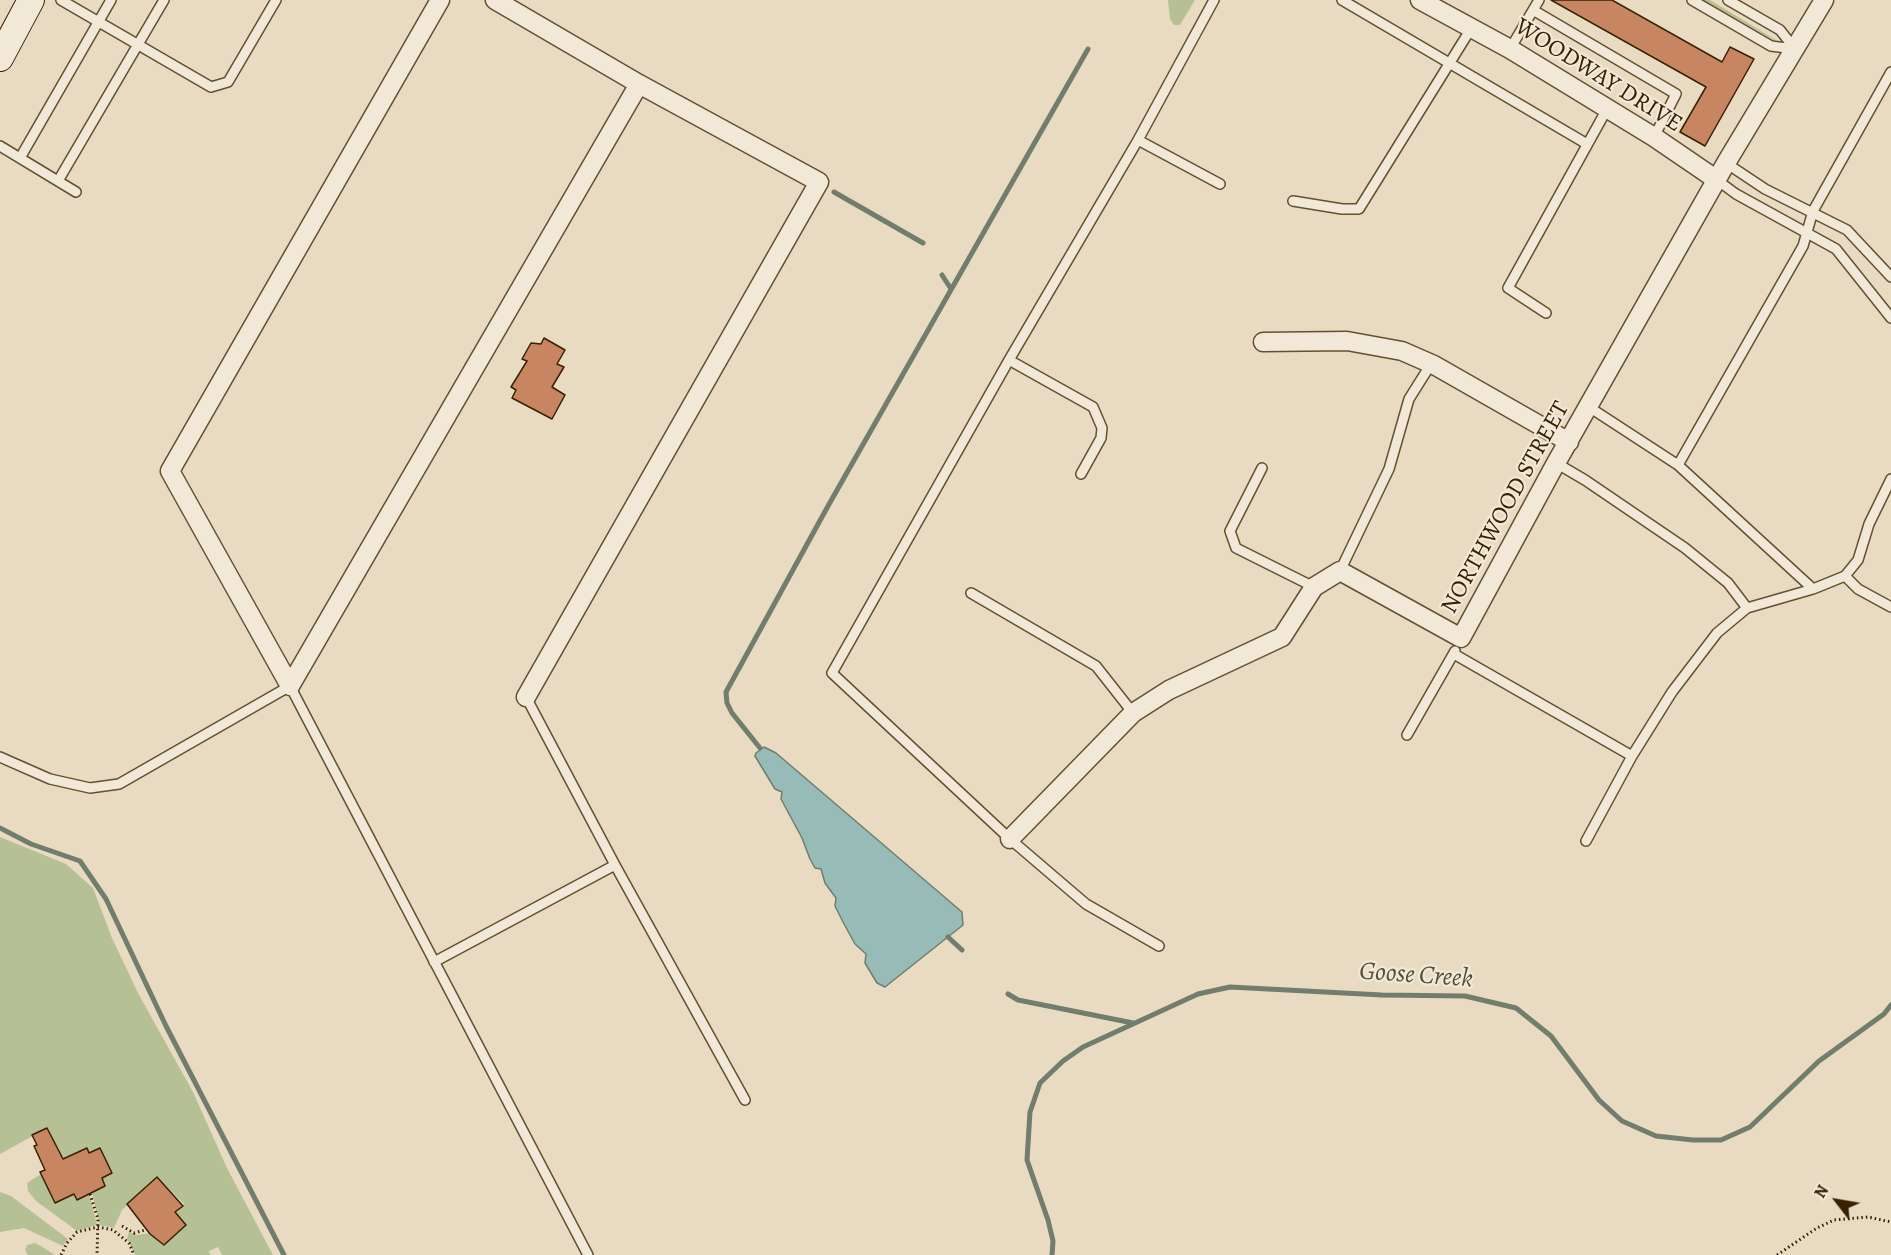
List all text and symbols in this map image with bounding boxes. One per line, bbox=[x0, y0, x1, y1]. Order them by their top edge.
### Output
street label: WOODWAY DRIVE bbox=[1509, 13, 1687, 139]
street label: NORTHWOOD STREET bbox=[1436, 397, 1576, 619]
water label: Goose Creek bbox=[1358, 956, 1474, 996]
north arrow bbox=[1807, 1171, 1867, 1231]
text: N bbox=[1809, 1181, 1834, 1202]

